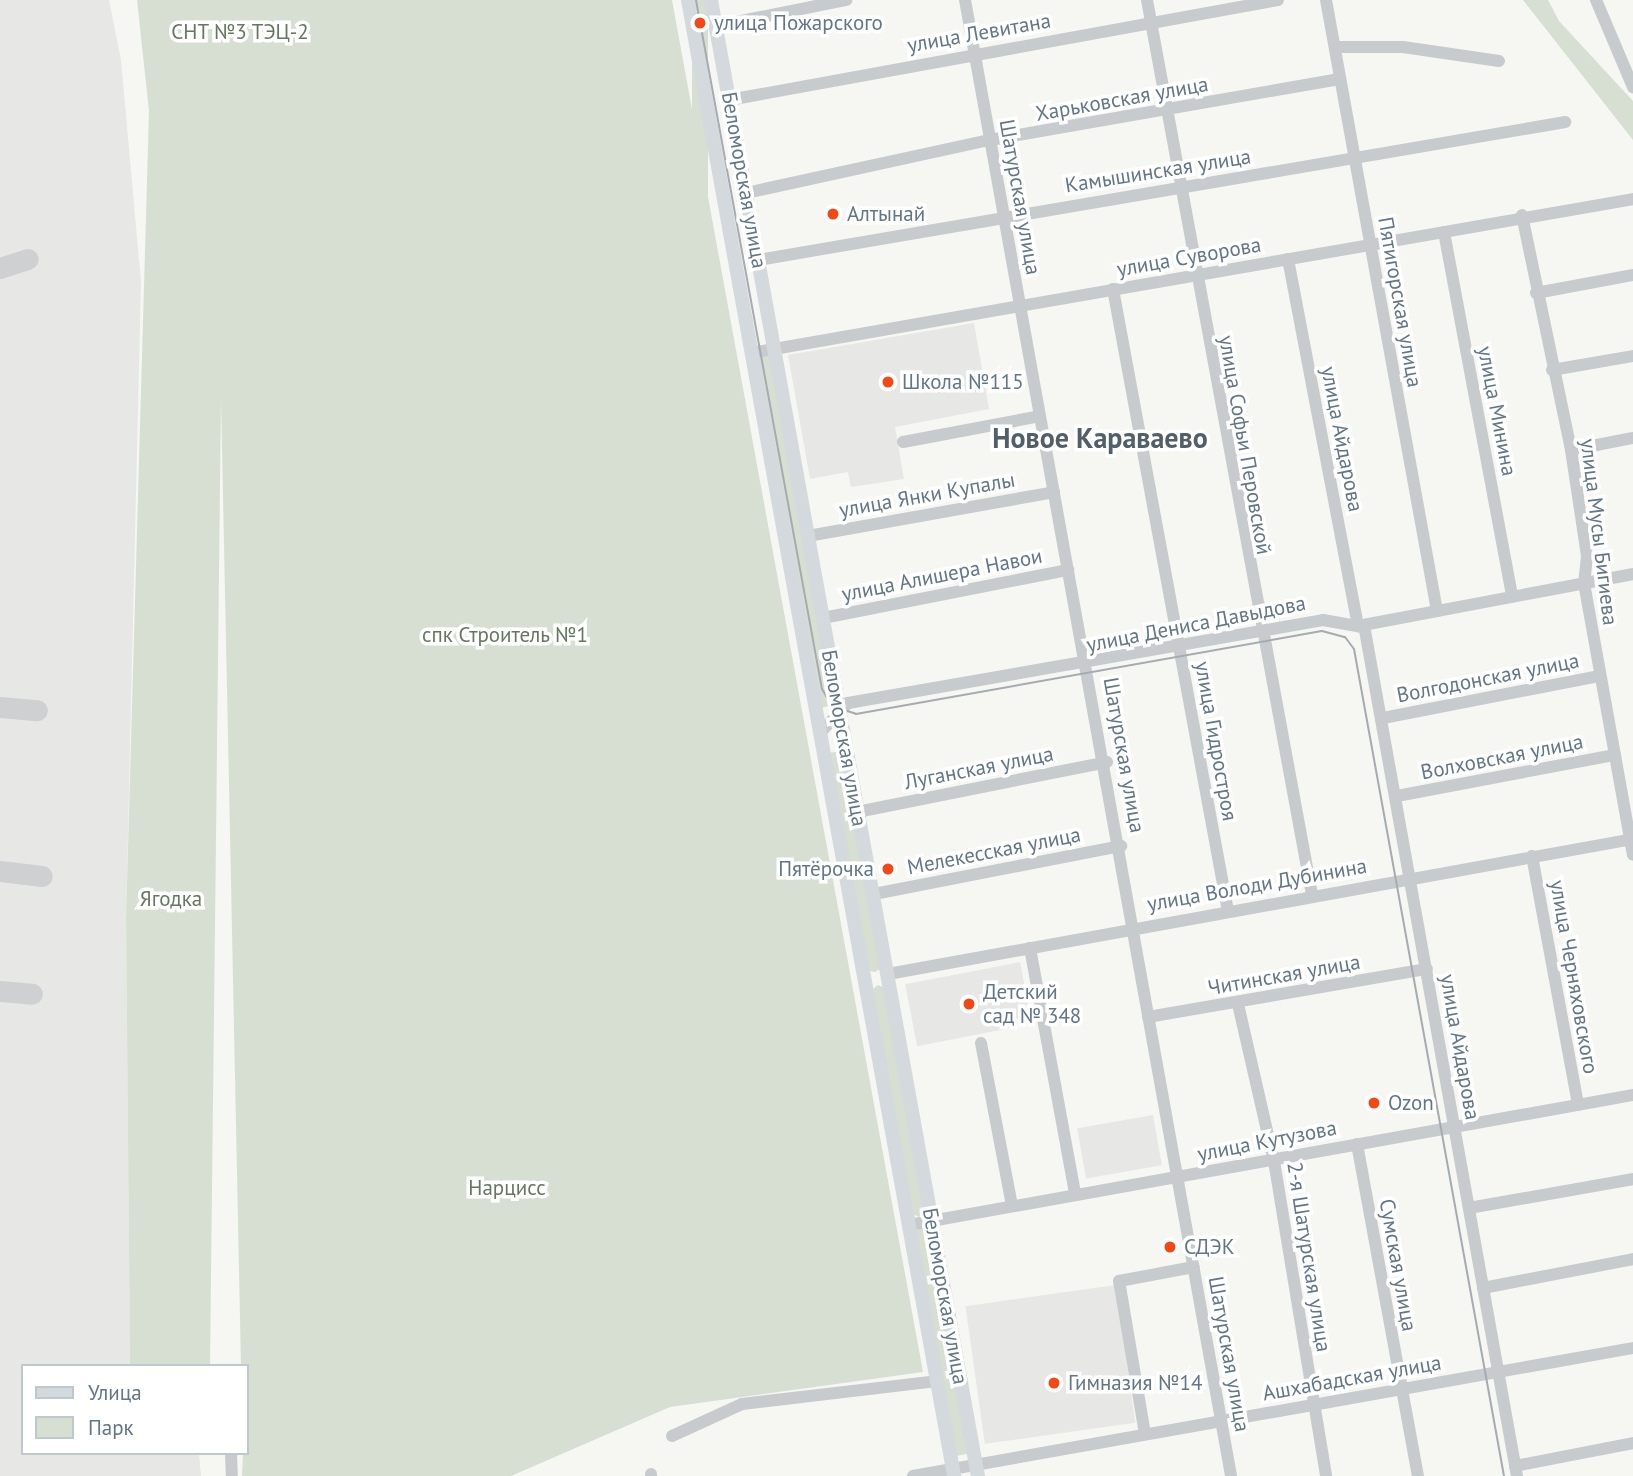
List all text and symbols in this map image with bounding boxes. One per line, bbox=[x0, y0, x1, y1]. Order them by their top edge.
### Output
street label: улица Левитана bbox=[905, 8, 1053, 58]
place label: улица Пожарского bbox=[714, 10, 883, 36]
marker: улица Пожарского bbox=[692, 15, 708, 31]
park label: СНТ №3 ТЭЦ-2 bbox=[171, 19, 309, 45]
street label: Харьковская улица bbox=[1034, 71, 1210, 127]
street label: Беломорская улица bbox=[716, 90, 772, 270]
street label: Шатурская улица bbox=[994, 117, 1046, 277]
street label: Камышинская улица bbox=[1063, 144, 1253, 198]
place label: Алтынай bbox=[847, 201, 925, 227]
marker: Алтынай bbox=[825, 206, 841, 222]
street label: Пятигорская улица bbox=[1373, 215, 1427, 389]
street label: улица Суворова bbox=[1115, 232, 1263, 282]
street label: улица Софьи Перовской bbox=[1213, 333, 1277, 557]
street label: улица Минина bbox=[1472, 344, 1522, 478]
street label: улица Айдарова bbox=[1316, 364, 1368, 514]
place label: Школа №115 bbox=[902, 369, 1024, 395]
marker: Школа №115 bbox=[880, 374, 896, 390]
district label: Новое Караваево bbox=[992, 421, 1208, 455]
street label: улица Мусы Бигиева bbox=[1575, 437, 1623, 627]
street label: улица Янки Купалы bbox=[837, 467, 1017, 523]
street label: улица Алишера Навои bbox=[839, 543, 1045, 607]
street label: улица Дениса Давыдова bbox=[1084, 590, 1308, 658]
park label: спк Строитель №1 bbox=[422, 622, 588, 648]
street label: Беломорская улица bbox=[816, 648, 872, 828]
street label: Волгодонская улица bbox=[1395, 648, 1581, 708]
street label: улица Гидростроя bbox=[1190, 659, 1242, 823]
street label: Шатурская улица bbox=[1098, 675, 1150, 835]
street label: Волховская улица bbox=[1419, 729, 1585, 785]
street label: Луганская улица bbox=[902, 741, 1056, 795]
street label: Мелекесская улица bbox=[905, 822, 1083, 880]
street label: улица Володи Дубинина bbox=[1145, 853, 1369, 917]
place label: Пятёрочка bbox=[778, 856, 874, 882]
marker: Пятёрочка bbox=[880, 861, 896, 877]
street label: улица Черняховского bbox=[1545, 878, 1603, 1076]
park label: Ягодка bbox=[140, 886, 202, 912]
street label: Читинская улица bbox=[1206, 949, 1362, 1001]
street label: улица Айдарова bbox=[1435, 972, 1485, 1122]
place label: Детский сад № 348 bbox=[983, 979, 1081, 1029]
marker: Детский сад № 348 bbox=[961, 996, 977, 1012]
place label: Ozon bbox=[1388, 1090, 1434, 1116]
marker: Ozon bbox=[1366, 1095, 1382, 1111]
street label: улица Кутузова bbox=[1195, 1115, 1339, 1167]
street label: 2-я Шатурская улица bbox=[1282, 1160, 1336, 1354]
park label: Нарцисс bbox=[468, 1175, 546, 1201]
street label: Сумская улица bbox=[1374, 1197, 1422, 1333]
street label: Беломорская улица bbox=[917, 1206, 973, 1386]
place label: СДЭК bbox=[1184, 1234, 1235, 1260]
marker: СДЭК bbox=[1162, 1239, 1178, 1255]
street label: Шатурская улица bbox=[1203, 1274, 1255, 1434]
street label: Ашхабадская улица bbox=[1261, 1350, 1443, 1406]
legend bbox=[21, 1364, 248, 1455]
place label: Гимназия №14 bbox=[1068, 1370, 1202, 1396]
marker: Гимназия №14 bbox=[1046, 1375, 1062, 1391]
text: Улица bbox=[88, 1379, 142, 1406]
text: Парк bbox=[88, 1414, 134, 1441]

